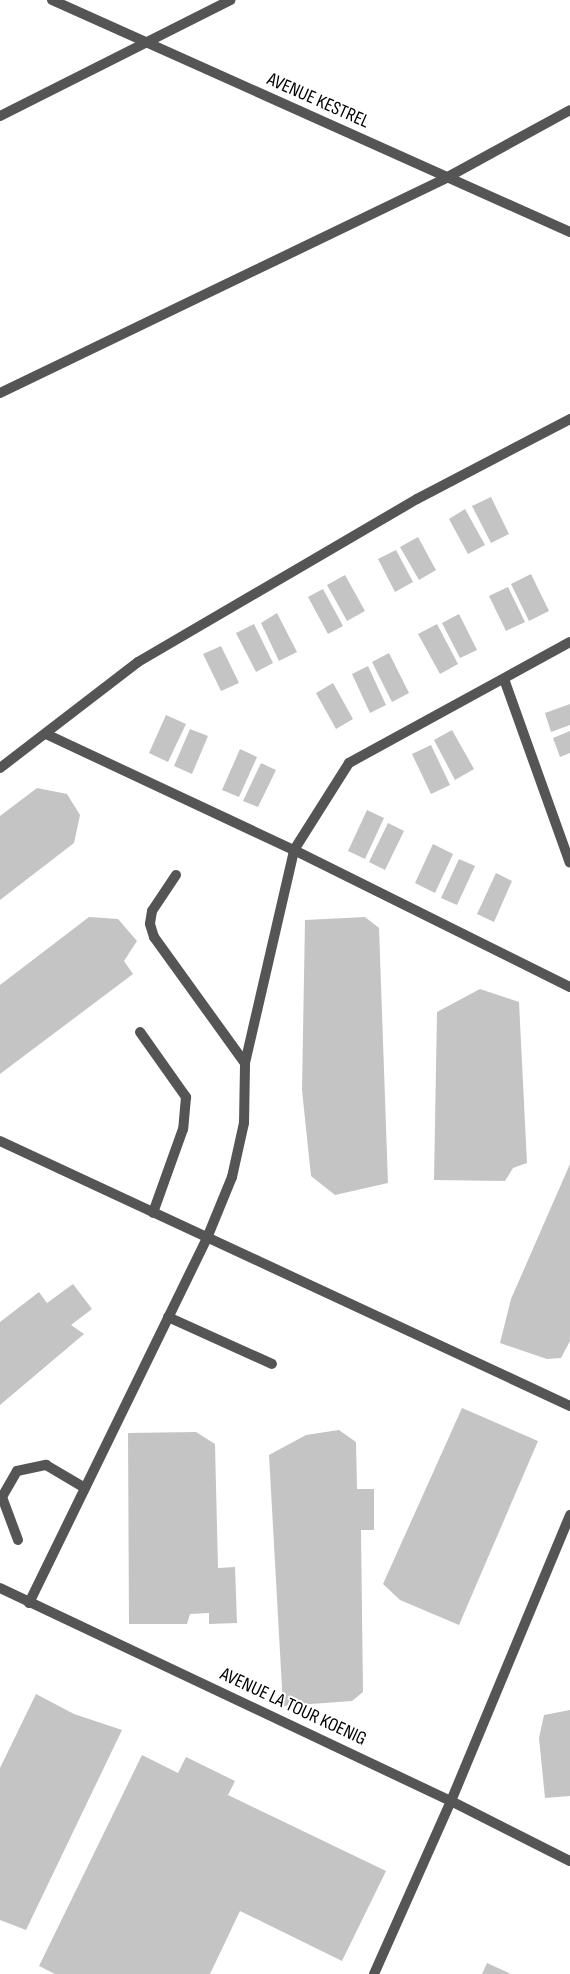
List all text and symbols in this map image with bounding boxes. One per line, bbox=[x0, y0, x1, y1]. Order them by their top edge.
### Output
street label: AVENUE KESTREL bbox=[263, 68, 373, 134]
street label: AVENUE LA TOUR KOENIG bbox=[216, 1663, 370, 1751]

